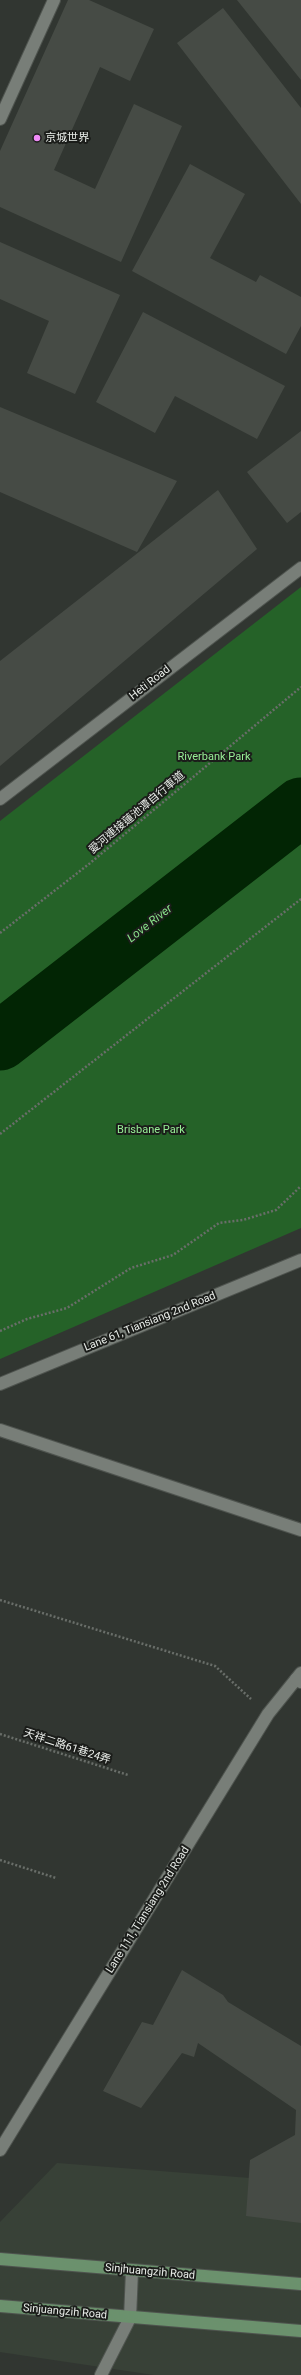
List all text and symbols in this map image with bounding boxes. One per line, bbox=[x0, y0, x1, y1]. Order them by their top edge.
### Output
place label: 京城世界 bbox=[45, 131, 89, 145]
marker: 京城世界 bbox=[32, 133, 42, 143]
street label: Heti Road bbox=[127, 663, 173, 703]
park label: Riverbank Park bbox=[178, 750, 250, 764]
street label: 愛河連接蓮池潭自行車道 bbox=[86, 769, 188, 857]
water label: Love River bbox=[125, 902, 175, 946]
park label: Brisbane Park bbox=[117, 1123, 185, 1137]
street label: Lane 61, Tiansiang 2nd Road bbox=[82, 1290, 218, 1354]
street label: 天祥二路61巷24弄 bbox=[22, 1727, 112, 1767]
street label: Lane 111, Tiansiang 2nd Road bbox=[103, 1844, 193, 1976]
street label: Sinjhuangzih Road bbox=[104, 2261, 196, 2283]
street label: Sinjuangzih Road bbox=[22, 2302, 108, 2322]

